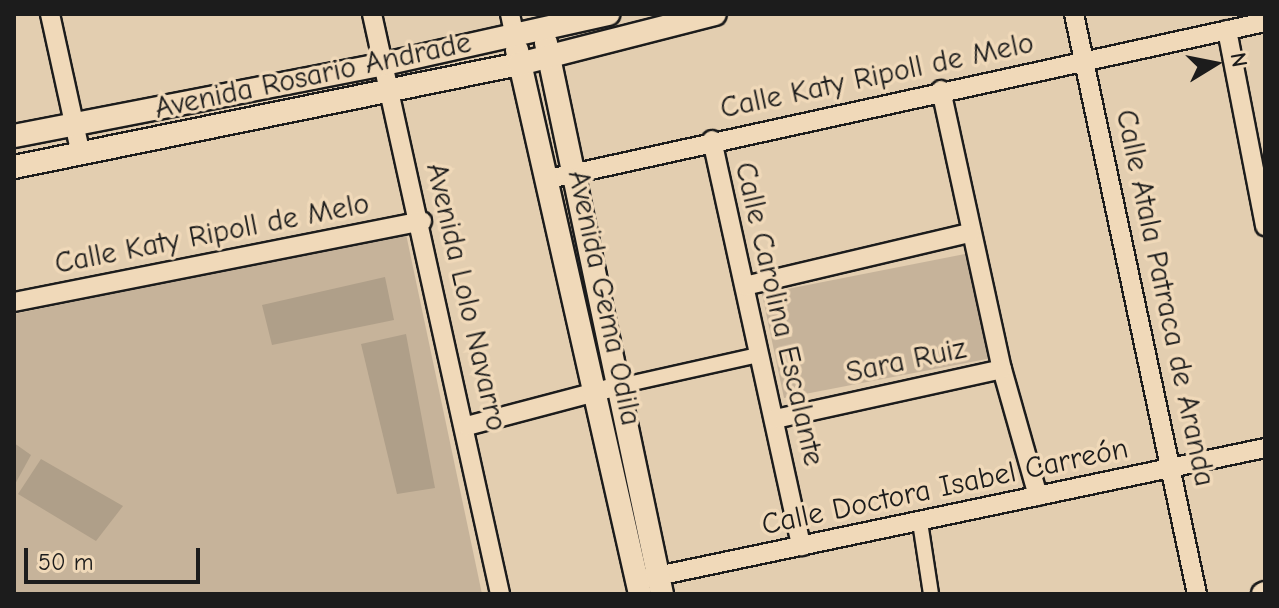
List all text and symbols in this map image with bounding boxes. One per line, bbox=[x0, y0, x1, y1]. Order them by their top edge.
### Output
north arrow bbox=[1175, 24, 1255, 104]
street label: Avenida Rosario Andrade bbox=[152, 25, 474, 127]
street label: Calle Katy Ripoll de Melo bbox=[717, 25, 1037, 127]
text: N bbox=[1225, 50, 1253, 69]
street label: Calle Atala Patraca de Aranda bbox=[1107, 106, 1223, 490]
street label: Calle Carolina Escalante bbox=[727, 159, 831, 469]
street label: Avenida Lolo Navarro bbox=[418, 160, 514, 434]
street label: Avenida Gema Odila bbox=[559, 167, 649, 429]
street label: Calle Katy Ripoll de Melo bbox=[52, 186, 372, 282]
street label: Sara Ruiz bbox=[843, 331, 969, 391]
street label: Calle Doctora Isabel Carreón bbox=[759, 431, 1131, 543]
scale bar bbox=[28, 532, 204, 582]
text: 50 m bbox=[38, 548, 94, 576]

